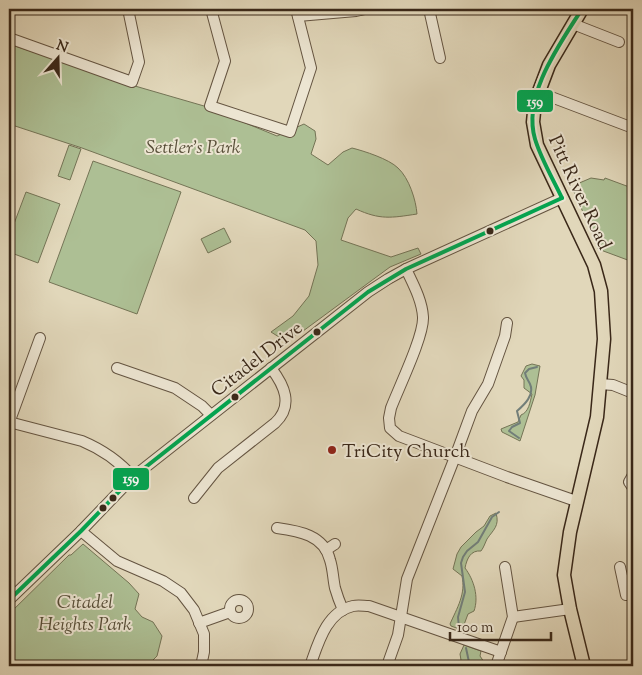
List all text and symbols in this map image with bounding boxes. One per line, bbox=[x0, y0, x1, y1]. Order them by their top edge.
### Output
north arrow bbox=[32, 32, 82, 82]
text: N bbox=[53, 36, 70, 59]
line badge: 159 bbox=[516, 89, 554, 113]
text: 159 bbox=[527, 93, 543, 113]
street label: Pitt River Road bbox=[540, 131, 617, 255]
park label: Settler's Park bbox=[146, 135, 241, 162]
unlabelled marker bbox=[485, 226, 495, 236]
street label: Citadel Drive bbox=[206, 315, 309, 404]
unlabelled marker bbox=[312, 327, 322, 337]
unlabelled marker bbox=[230, 392, 240, 402]
place label: TriCity Church bbox=[342, 439, 470, 466]
marker: TriCity Church bbox=[326, 444, 338, 456]
line badge: 159 bbox=[112, 467, 150, 491]
text: 159 bbox=[123, 470, 139, 490]
unlabelled marker bbox=[108, 493, 118, 503]
unlabelled marker bbox=[98, 503, 108, 513]
park label: Citadel Heights Park bbox=[38, 590, 132, 639]
scale bar bbox=[450, 610, 551, 642]
text: 100 m bbox=[457, 618, 494, 639]

